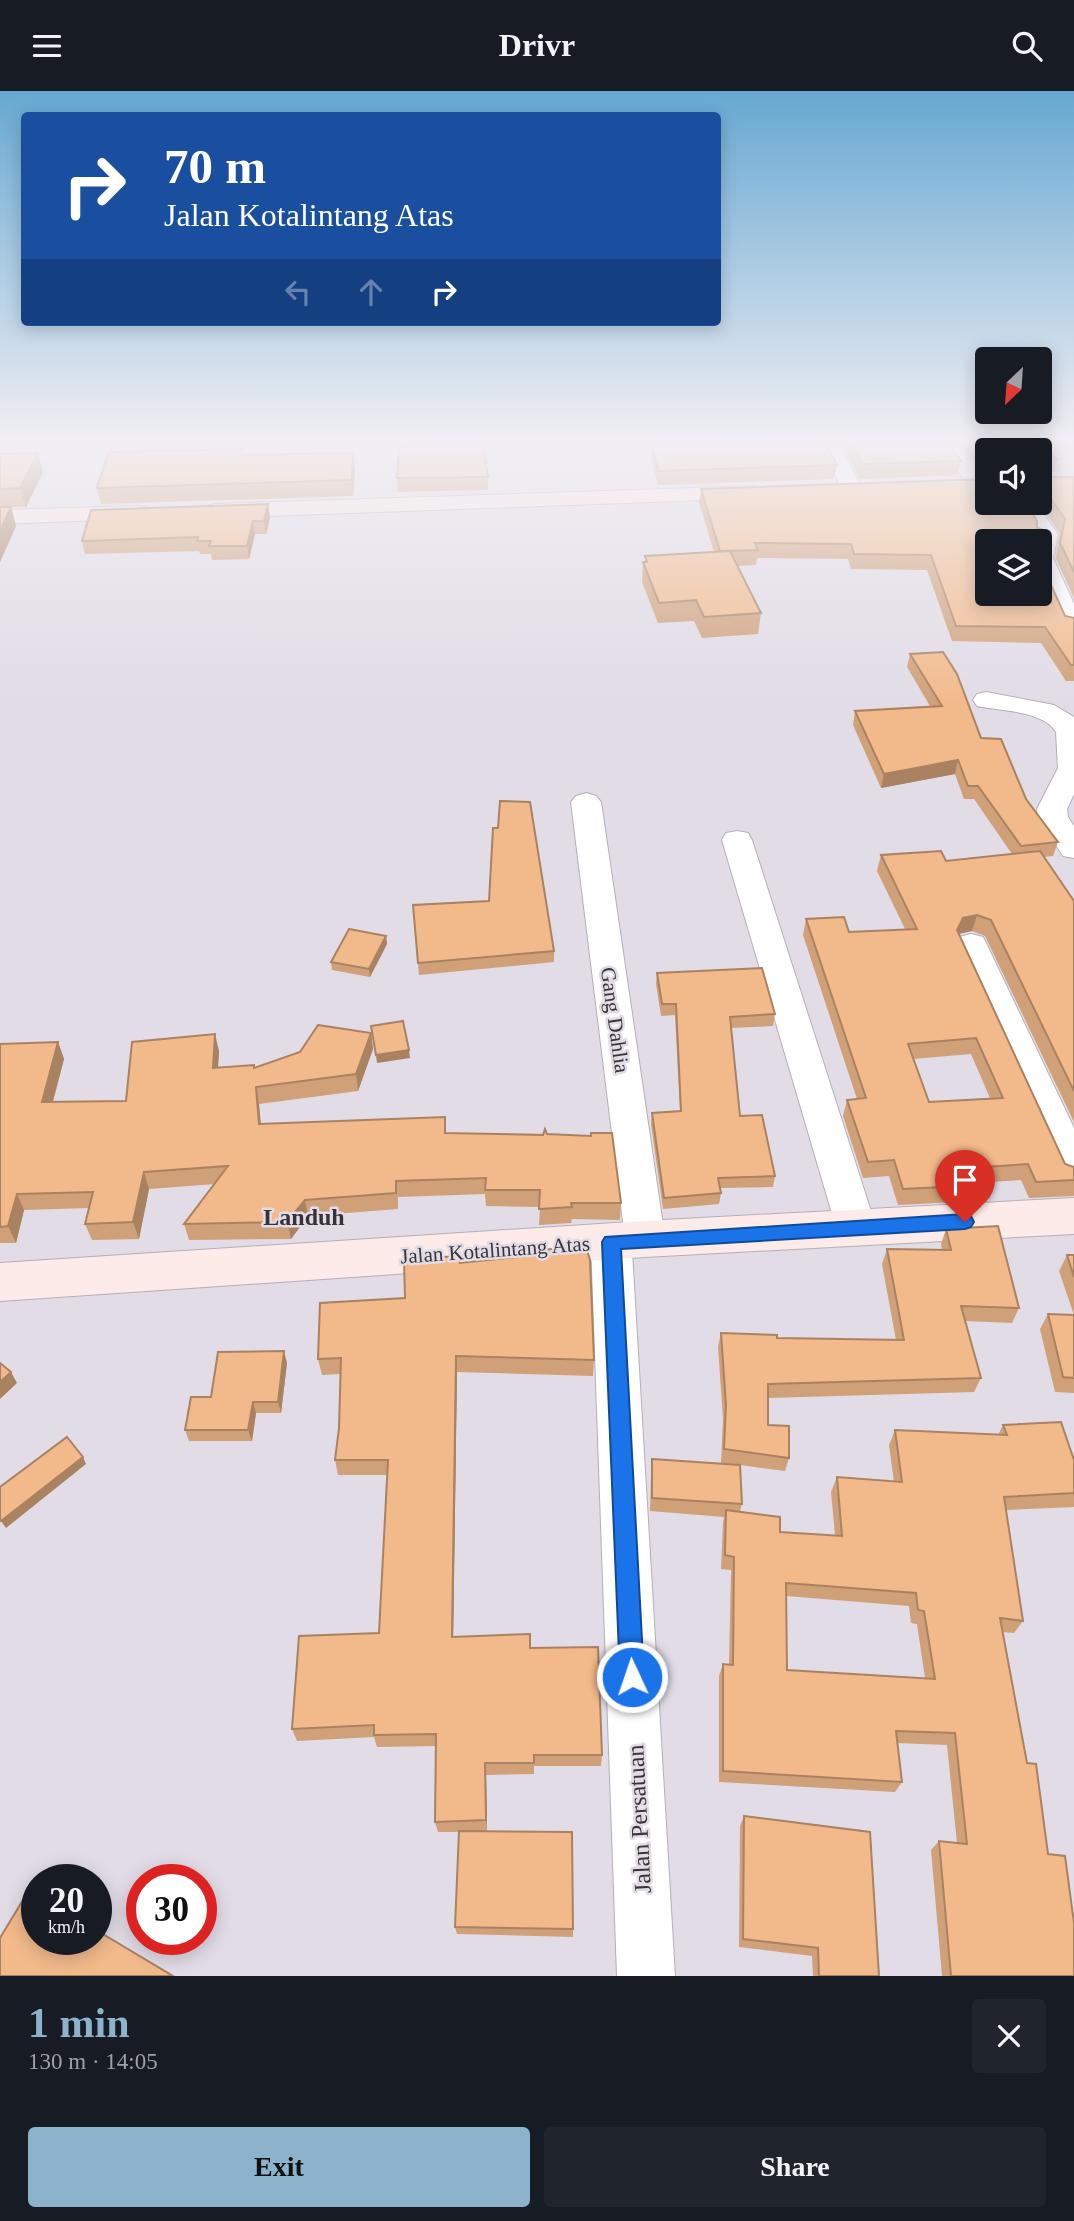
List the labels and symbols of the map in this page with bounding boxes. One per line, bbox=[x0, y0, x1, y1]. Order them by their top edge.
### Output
north arrow bbox=[975, 347, 1052, 423]
street label: Gang Dahlia bbox=[596, 965, 634, 1075]
pin bbox=[935, 1150, 995, 1222]
district label: Landuh bbox=[263, 1204, 345, 1230]
street label: Jalan Kotalintang Atas bbox=[399, 1231, 591, 1269]
position arrow bbox=[595, 1640, 669, 1714]
street label: Jalan Persatuan bbox=[622, 1744, 656, 1894]
speed limit sign: 30 bbox=[126, 1864, 217, 1955]

